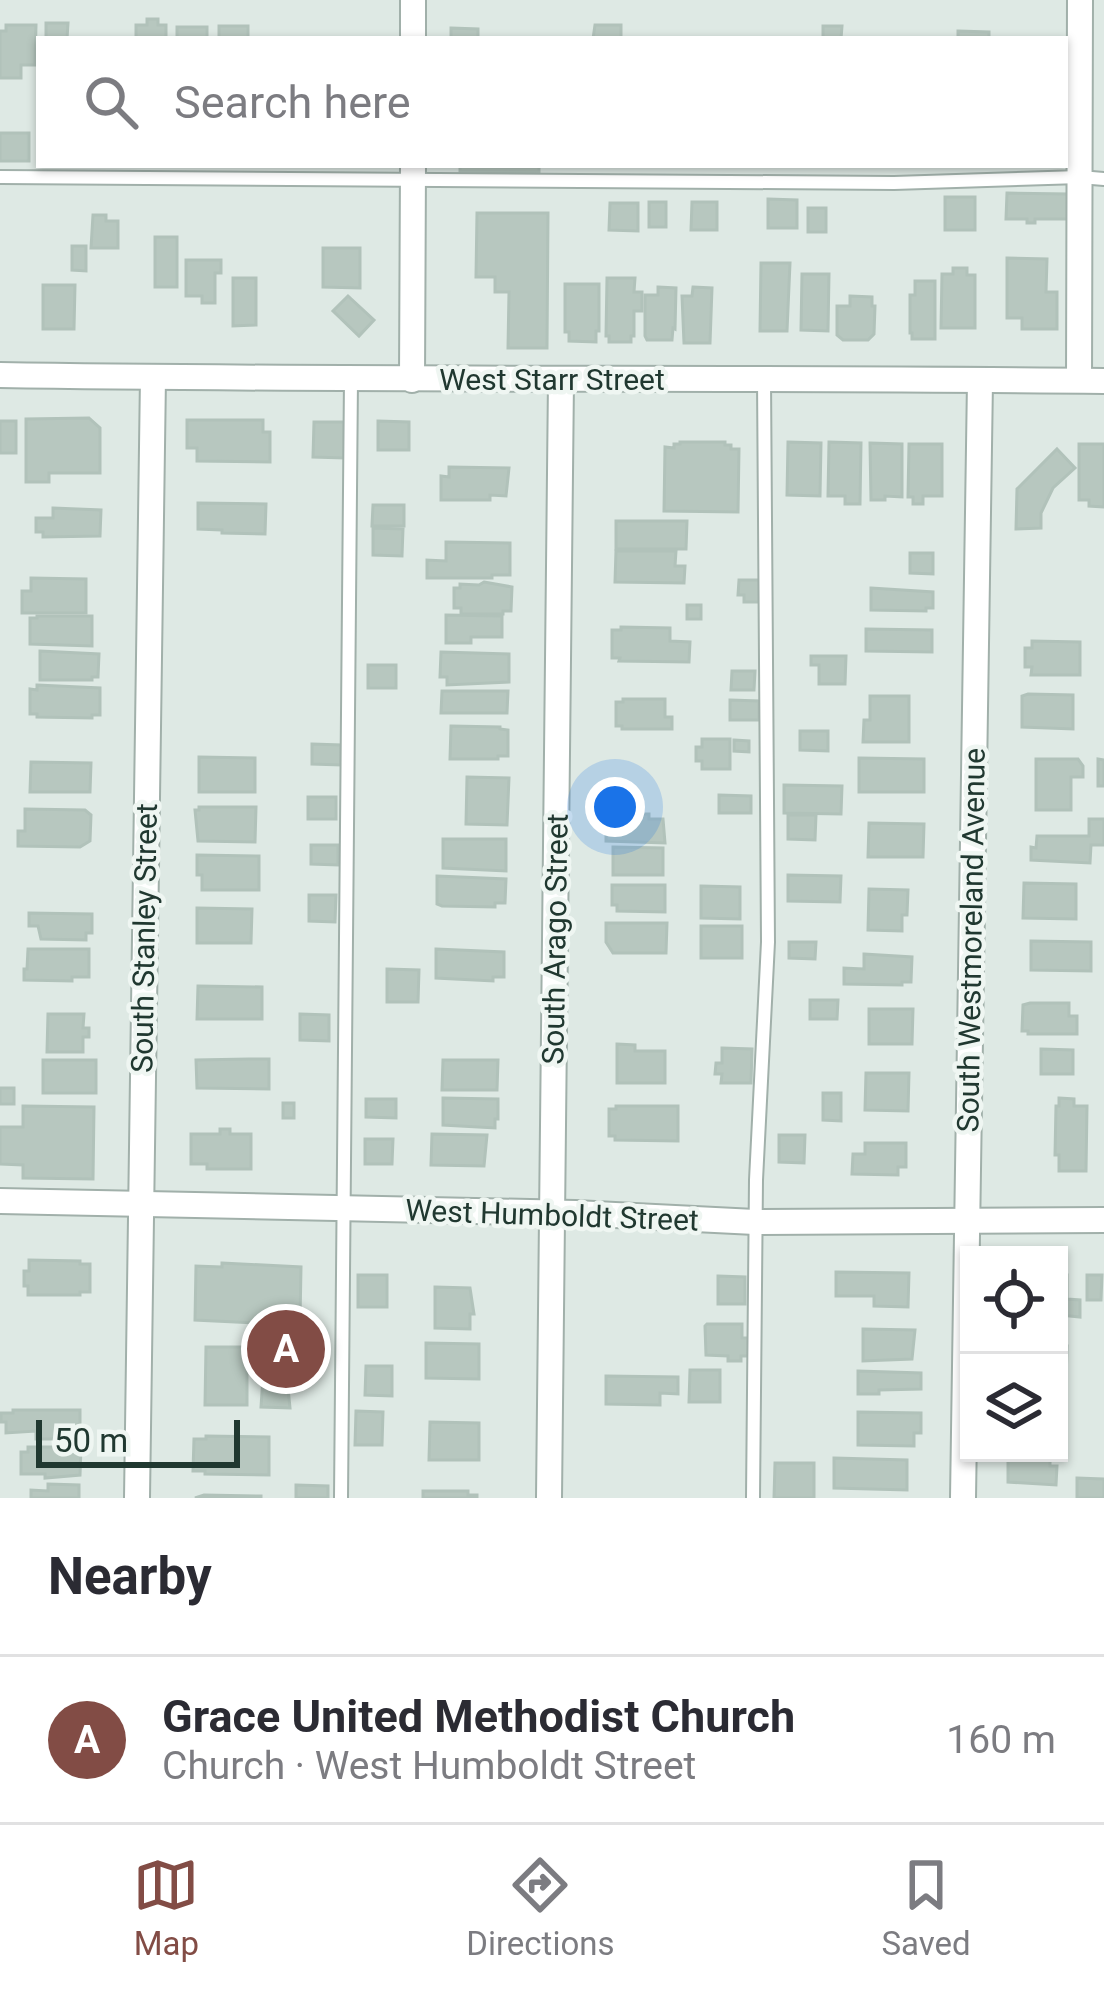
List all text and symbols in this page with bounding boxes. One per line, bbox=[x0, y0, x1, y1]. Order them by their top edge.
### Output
search box bbox=[36, 36, 1068, 168]
icon: search bbox=[78, 69, 144, 135]
text: Search here bbox=[174, 76, 411, 129]
street label: West Starr Street bbox=[439, 362, 665, 397]
street label: South Westmoreland Avenue bbox=[950, 747, 992, 1133]
your location bbox=[585, 777, 645, 837]
street label: South Stanley Street bbox=[124, 803, 164, 1073]
street label: South Arago Street bbox=[535, 813, 575, 1065]
street label: West Humboldt Street bbox=[405, 1192, 699, 1238]
map controls bbox=[960, 1246, 1068, 1462]
button: locate bbox=[960, 1246, 1068, 1354]
pin: A bbox=[247, 1304, 325, 1394]
button: layers bbox=[960, 1354, 1068, 1462]
scale bar bbox=[36, 1414, 240, 1467]
text: 50 m bbox=[54, 1421, 128, 1460]
text: Nearby bbox=[48, 1547, 212, 1606]
text: Grace United Methodist Church bbox=[162, 1690, 795, 1743]
text: A bbox=[74, 1717, 100, 1763]
text: 160 m bbox=[946, 1717, 1056, 1763]
text: Church · West Humboldt Street bbox=[162, 1743, 696, 1789]
tab: Map bbox=[133, 1852, 199, 1963]
tab: Directions bbox=[466, 1852, 615, 1963]
tab: Saved bbox=[881, 1852, 971, 1963]

